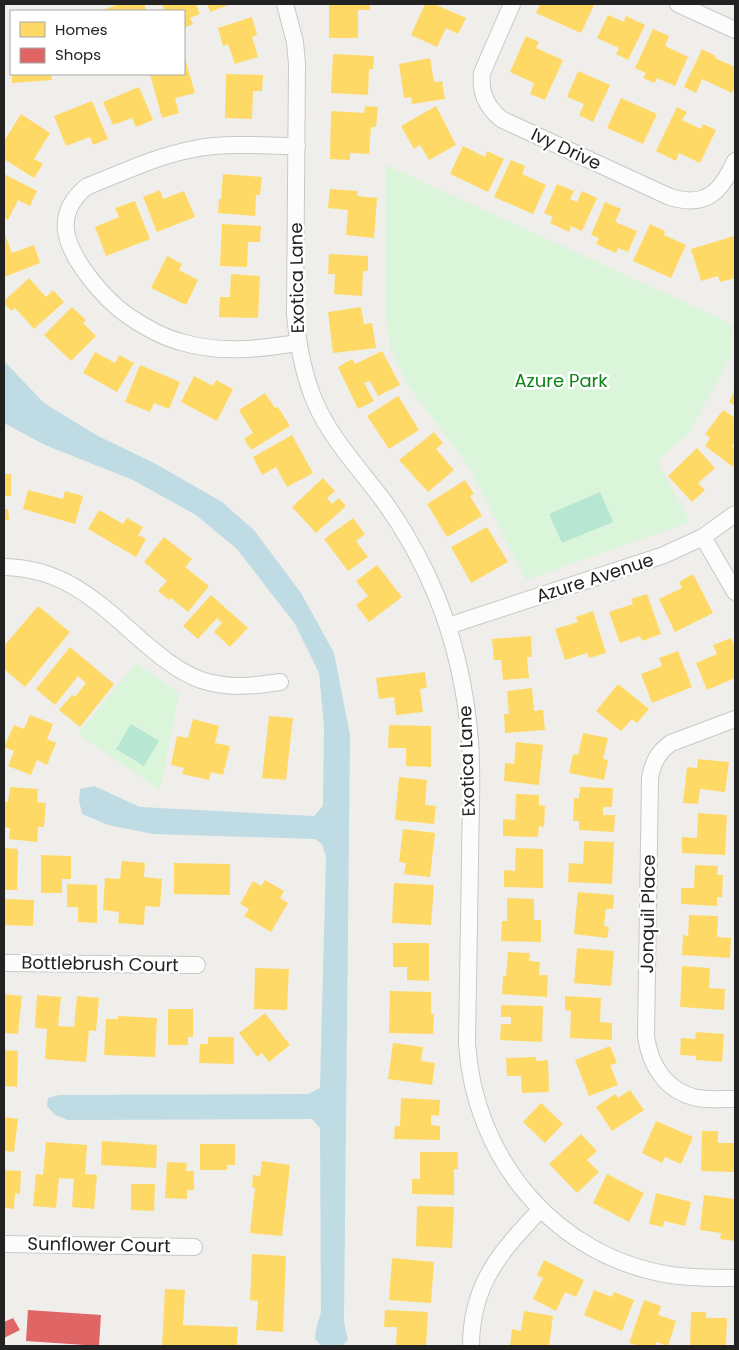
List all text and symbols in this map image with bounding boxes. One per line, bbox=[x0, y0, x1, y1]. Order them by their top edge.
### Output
legend bbox=[10, 10, 185, 75]
text: Homes bbox=[55, 19, 108, 40]
text: Shops bbox=[55, 44, 101, 65]
street label: Ivy Drive bbox=[527, 121, 605, 176]
street label: Exotica Lane bbox=[283, 222, 310, 334]
park label: Azure Park bbox=[514, 368, 608, 393]
street label: Azure Avenue bbox=[533, 547, 657, 608]
street label: Exotica Lane bbox=[452, 705, 481, 817]
street label: Jonquil Place bbox=[634, 854, 661, 974]
street label: Bottlebrush Court bbox=[21, 950, 179, 977]
street label: Sunflower Court bbox=[27, 1231, 171, 1258]

